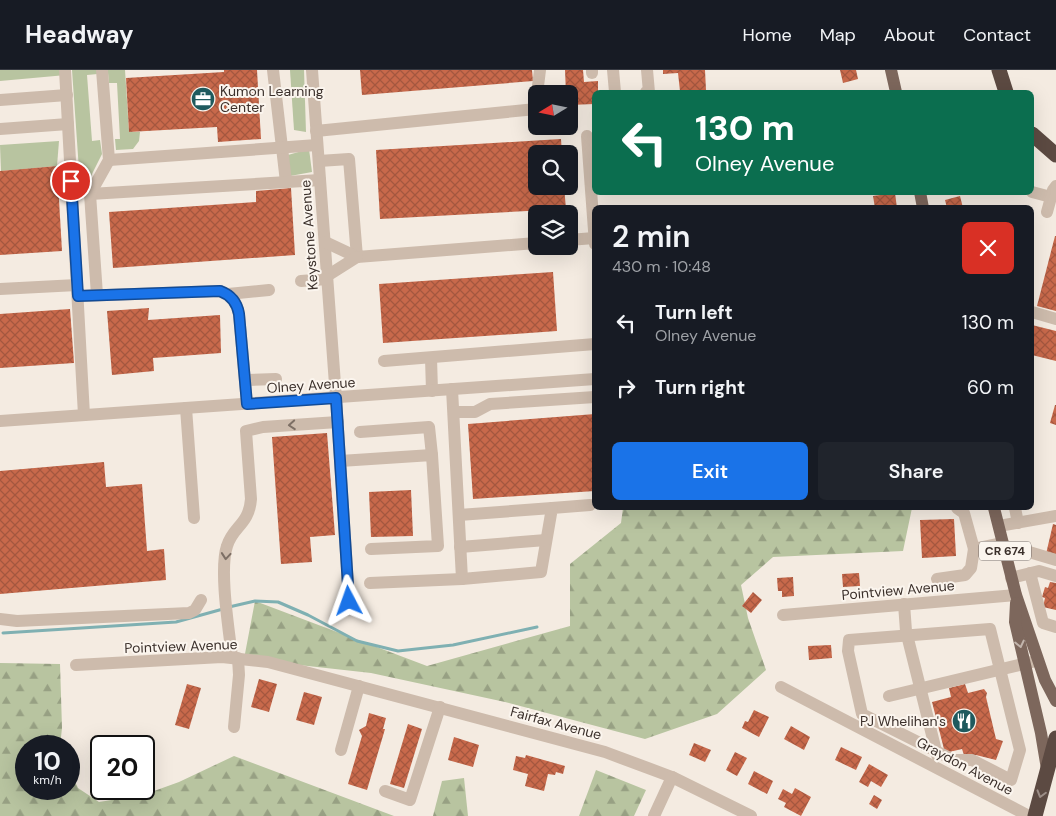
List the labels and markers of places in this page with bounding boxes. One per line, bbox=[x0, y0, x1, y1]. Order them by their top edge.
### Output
place label: Kumon Learning Center bbox=[220, 82, 324, 116]
office icon: Kumon Learning Center bbox=[190, 86, 216, 112]
pin bbox=[50, 160, 92, 202]
restaurant icon: PJ Whelihan's bbox=[951, 708, 977, 734]
place label: PJ Whelihan's bbox=[860, 712, 946, 730]

